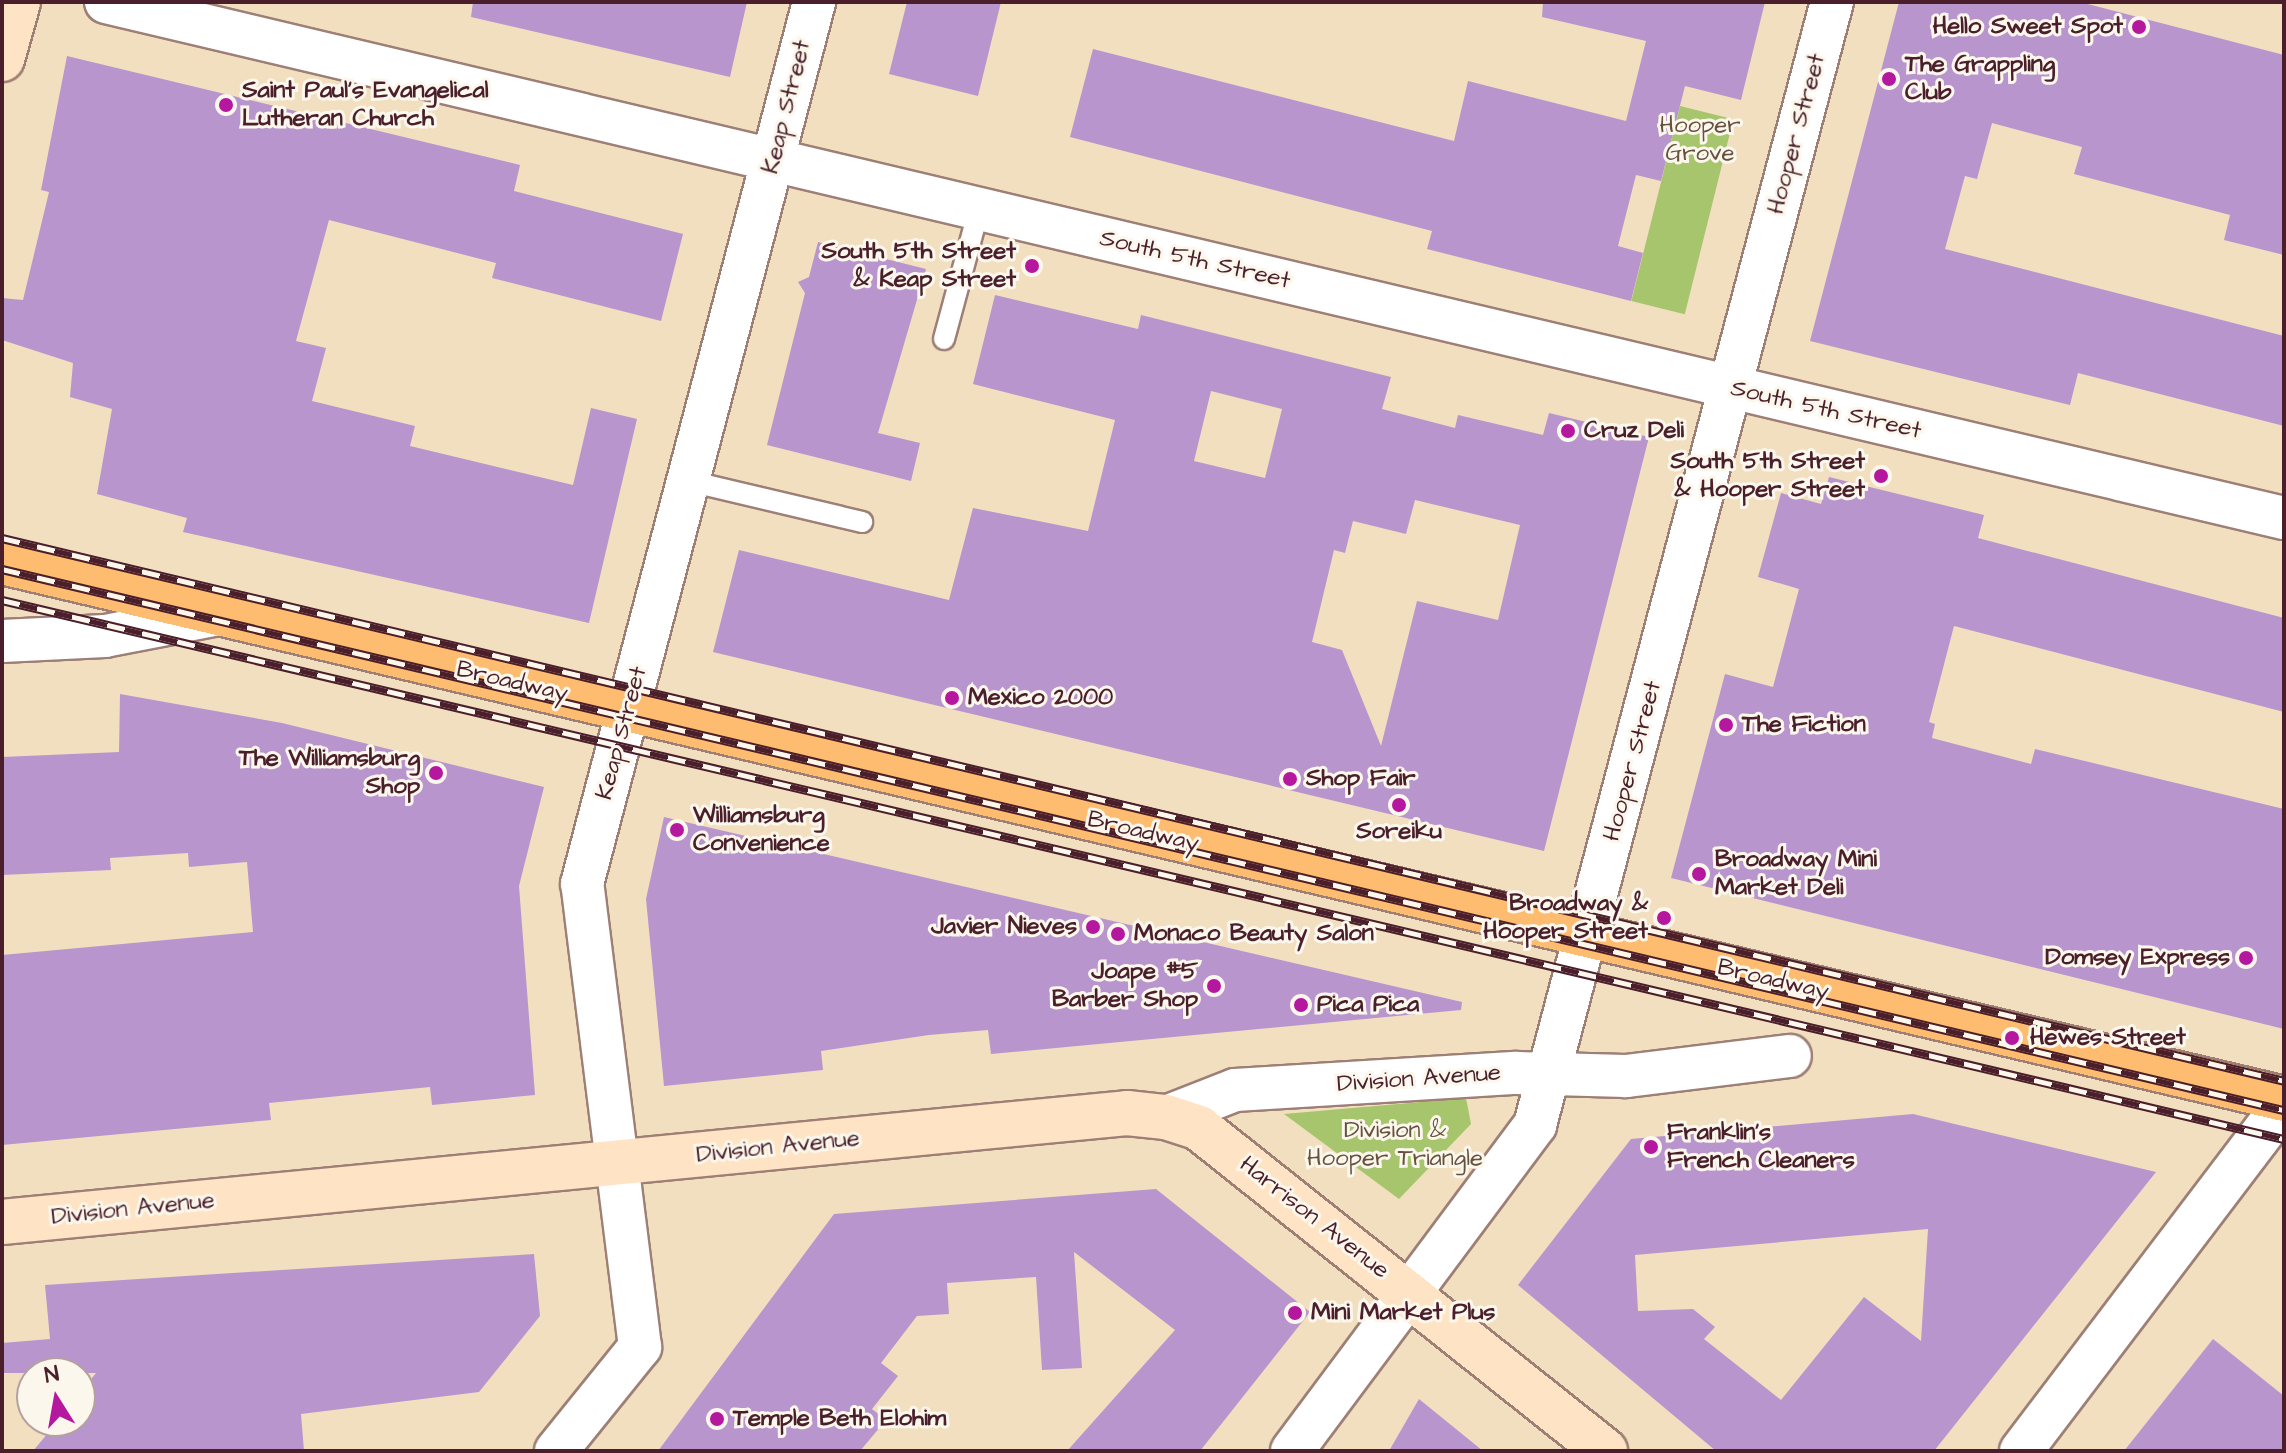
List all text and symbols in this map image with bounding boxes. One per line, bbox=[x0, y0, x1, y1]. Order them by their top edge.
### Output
place label: Hello Sweet Spot bbox=[1933, 13, 2123, 41]
marker: Hello Sweet Spot bbox=[2130, 18, 2148, 36]
street label: Keap Street bbox=[756, 37, 818, 177]
street label: Hooper Street bbox=[1762, 51, 1832, 217]
place label: The Grappling Club bbox=[1905, 51, 2055, 107]
marker: The Grappling Club bbox=[1880, 70, 1898, 88]
place label: Saint Paul's Evangelical Lutheran Church bbox=[242, 77, 488, 133]
marker: Saint Paul's Evangelical Lutheran Church bbox=[217, 96, 235, 114]
park label: Hooper Grove bbox=[1659, 112, 1741, 168]
street label: South 5th Street bbox=[1097, 224, 1293, 296]
place label: South 5th Street & Keap Street bbox=[821, 238, 1016, 294]
marker: South 5th Street & Keap Street bbox=[1023, 257, 1041, 275]
street label: South 5th Street bbox=[1728, 374, 1924, 446]
place label: Cruz Deli bbox=[1584, 417, 1684, 445]
marker: Cruz Deli bbox=[1559, 422, 1577, 440]
place label: South 5th Street & Hooper Street bbox=[1670, 448, 1865, 504]
marker: South 5th Street & Hooper Street bbox=[1872, 467, 1890, 485]
street label: Broadway bbox=[454, 655, 570, 709]
street label: Keap Street bbox=[590, 663, 654, 803]
street label: Hooper Street bbox=[1598, 678, 1668, 844]
place label: Mexico 2000 bbox=[968, 684, 1113, 712]
marker: Mexico 2000 bbox=[943, 689, 961, 707]
place label: The Fiction bbox=[1742, 711, 1866, 739]
marker: The Fiction bbox=[1717, 716, 1735, 734]
place label: The Williamsburg Shop bbox=[239, 745, 420, 801]
marker: The Williamsburg Shop bbox=[427, 764, 445, 782]
place label: Shop Fair bbox=[1306, 765, 1415, 793]
marker: Shop Fair bbox=[1281, 770, 1299, 788]
marker: Soreiku bbox=[1390, 796, 1408, 814]
place label: Williamsburg Convenience bbox=[693, 802, 830, 858]
street label: Broadway bbox=[1085, 805, 1201, 859]
place label: Soreiku bbox=[1356, 818, 1442, 846]
marker: Williamsburg Convenience bbox=[668, 821, 686, 839]
place label: Broadway Mini Market Deli bbox=[1715, 846, 1877, 902]
marker: Broadway Mini Market Deli bbox=[1690, 865, 1708, 883]
place label: Broadway & Hooper Street bbox=[1483, 890, 1648, 946]
marker: Broadway & Hooper Street bbox=[1655, 909, 1673, 927]
place label: Javier Nieves bbox=[931, 913, 1077, 941]
marker: Javier Nieves bbox=[1084, 918, 1102, 936]
place label: Monaco Beauty Salon bbox=[1134, 920, 1374, 948]
marker: Monaco Beauty Salon bbox=[1109, 925, 1127, 943]
place label: Domsey Express bbox=[2045, 944, 2230, 972]
marker: Domsey Express bbox=[2237, 949, 2255, 967]
street label: Broadway bbox=[1715, 953, 1831, 1007]
place label: Joape #5 Barber Shop bbox=[1052, 958, 1198, 1014]
marker: Joape #5 Barber Shop bbox=[1205, 977, 1223, 995]
place label: Pica Pica bbox=[1317, 991, 1419, 1019]
marker: Pica Pica bbox=[1292, 996, 1310, 1014]
place label: Hewes Street bbox=[2030, 1024, 2186, 1052]
marker: Hewes Street bbox=[2001, 1027, 2023, 1049]
street label: Division Avenue bbox=[1336, 1059, 1502, 1099]
park label: Division & Hooper Triangle bbox=[1307, 1117, 1483, 1173]
place label: Franklin's French Cleaners bbox=[1667, 1119, 1855, 1175]
street label: Division Avenue bbox=[695, 1124, 861, 1170]
marker: Franklin's French Cleaners bbox=[1642, 1138, 1660, 1156]
street label: Harrison Avenue bbox=[1233, 1151, 1395, 1285]
street label: Division Avenue bbox=[50, 1186, 216, 1232]
place label: Mini Market Plus bbox=[1311, 1299, 1495, 1327]
marker: Mini Market Plus bbox=[1286, 1304, 1304, 1322]
north arrow bbox=[16, 1357, 96, 1437]
text: N bbox=[42, 1358, 61, 1391]
place label: Temple Beth Elohim bbox=[733, 1405, 946, 1433]
marker: Temple Beth Elohim bbox=[708, 1410, 726, 1428]

